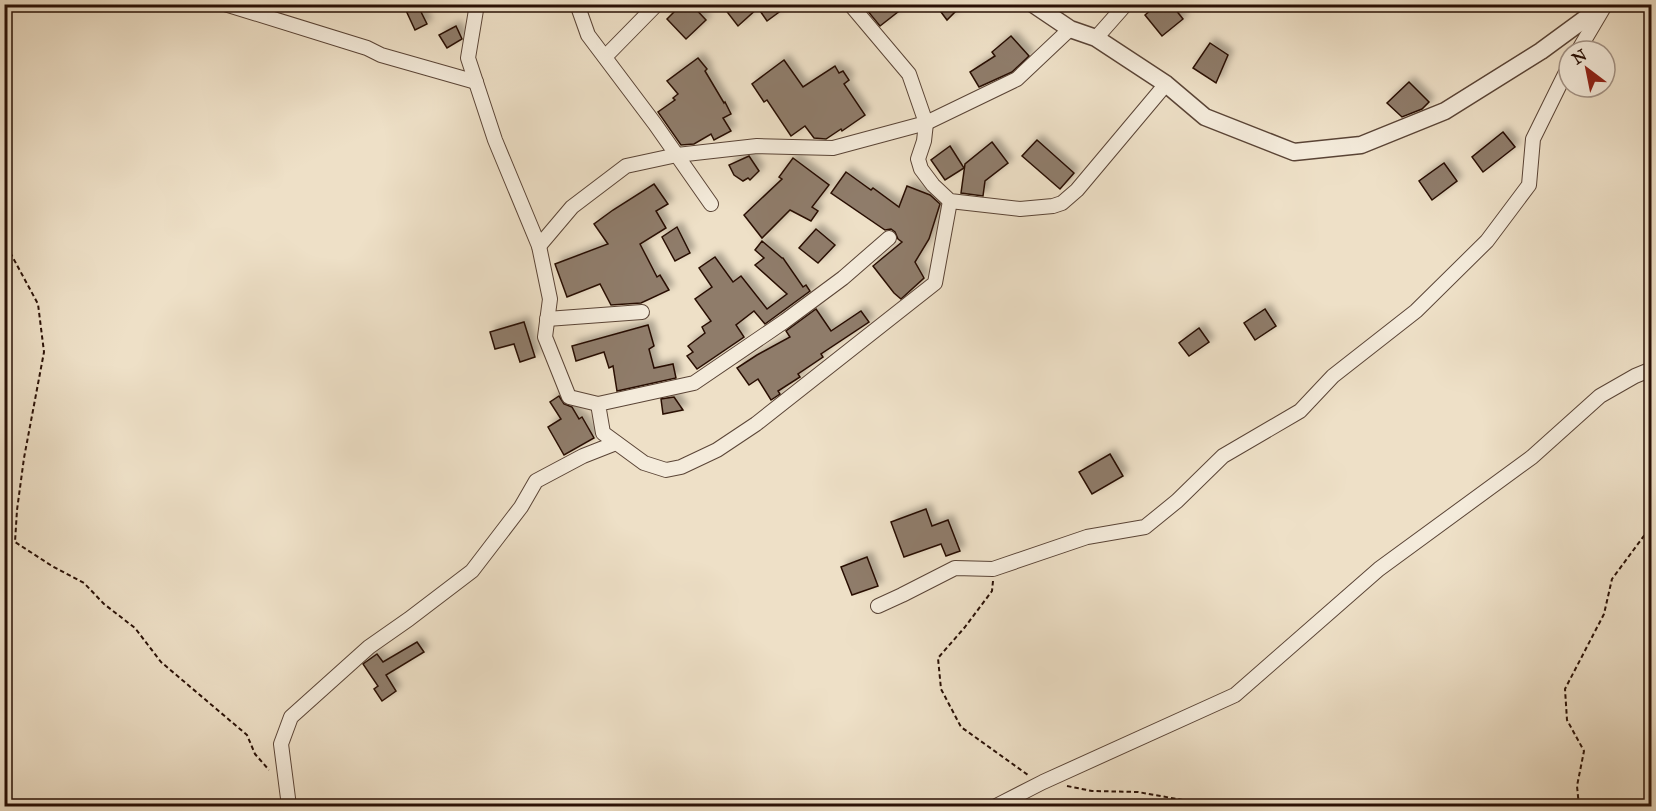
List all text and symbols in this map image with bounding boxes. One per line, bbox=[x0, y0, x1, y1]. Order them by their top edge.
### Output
north arrow bbox=[1557, 39, 1617, 99]
text: N bbox=[1569, 45, 1590, 68]

